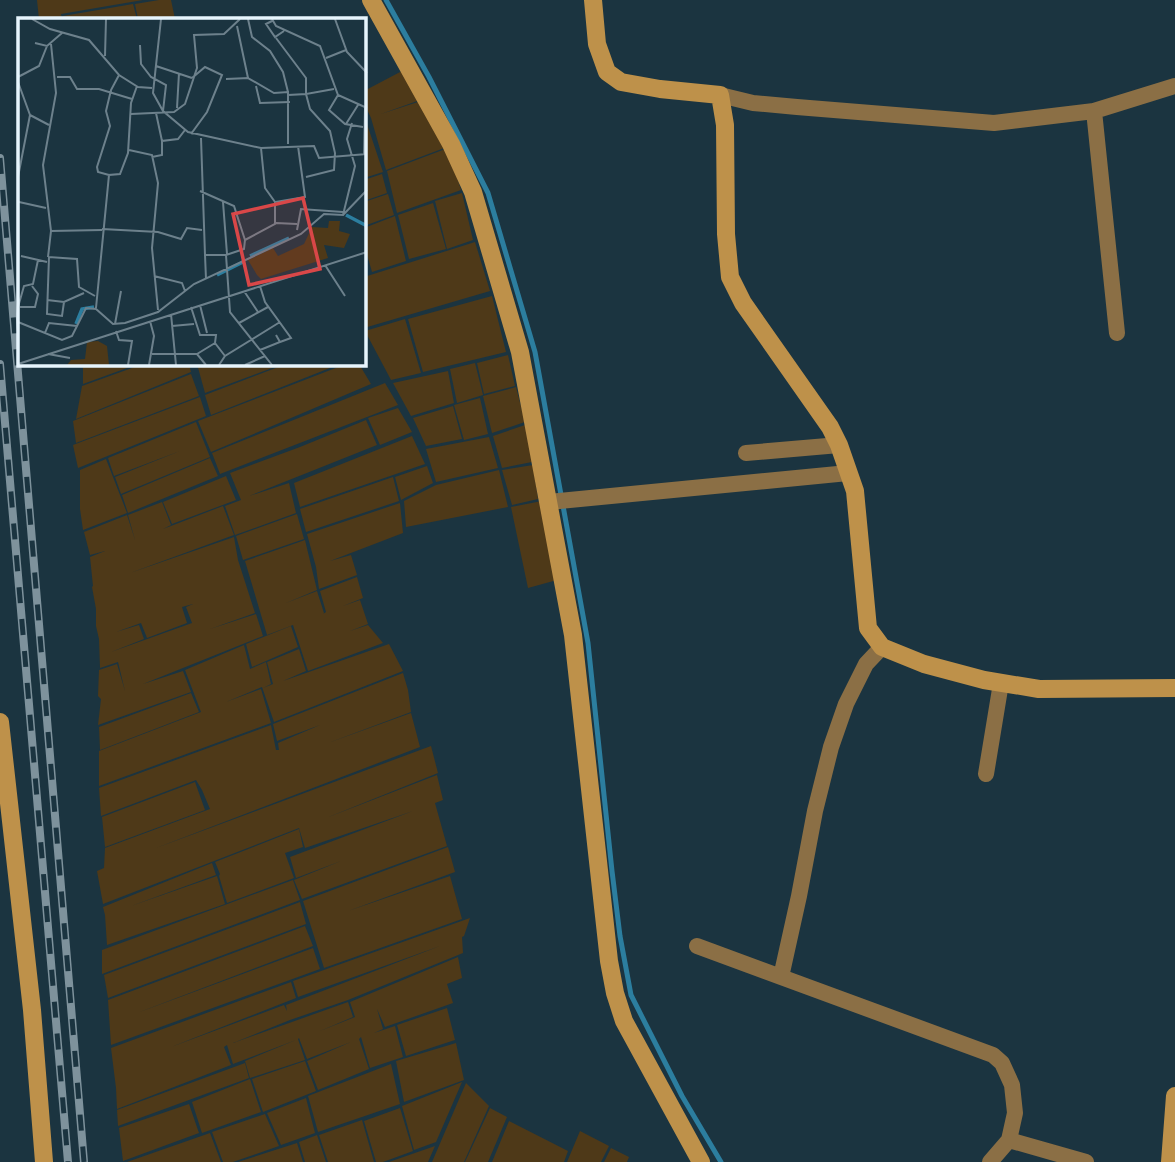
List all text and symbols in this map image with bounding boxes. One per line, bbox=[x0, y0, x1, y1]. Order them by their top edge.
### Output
inset map bbox=[18, 18, 366, 366]

